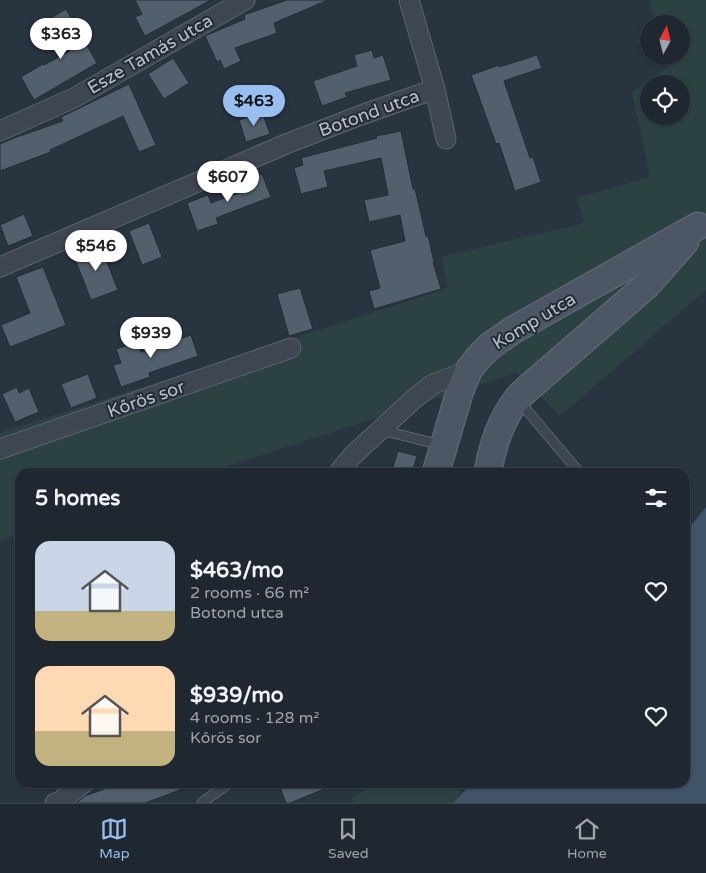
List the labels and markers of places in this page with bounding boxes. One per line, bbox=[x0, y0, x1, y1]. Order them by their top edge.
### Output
pin: $363 bbox=[31, 18, 91, 60]
pin: $463 bbox=[224, 84, 284, 127]
pin: $607 bbox=[198, 160, 258, 203]
pin: $546 bbox=[66, 230, 126, 272]
pin: $939 bbox=[121, 316, 181, 359]

